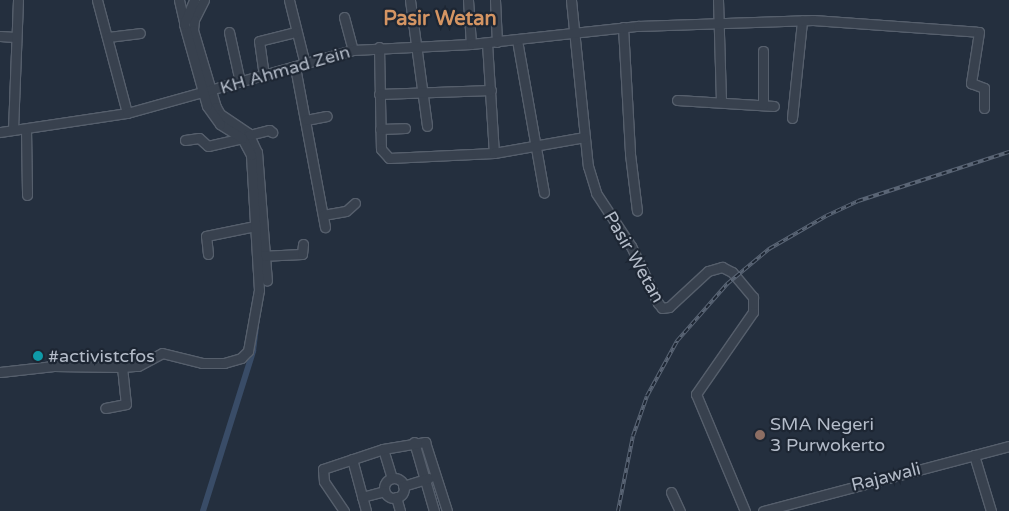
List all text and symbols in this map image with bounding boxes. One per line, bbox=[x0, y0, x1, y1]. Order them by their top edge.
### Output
district label: Pasir Wetan bbox=[383, 7, 497, 31]
street label: KH Ahmad Zein bbox=[217, 41, 353, 99]
street label: Pasir Wetan bbox=[599, 207, 669, 307]
place label: #activistcfos bbox=[48, 345, 155, 367]
marker: #activistcfos bbox=[32, 350, 44, 362]
place label: SMA Negeri 3 Purwokerto bbox=[770, 414, 885, 456]
marker: SMA Negeri 3 Purwokerto bbox=[754, 429, 766, 441]
street label: Rajawali bbox=[849, 458, 923, 496]

